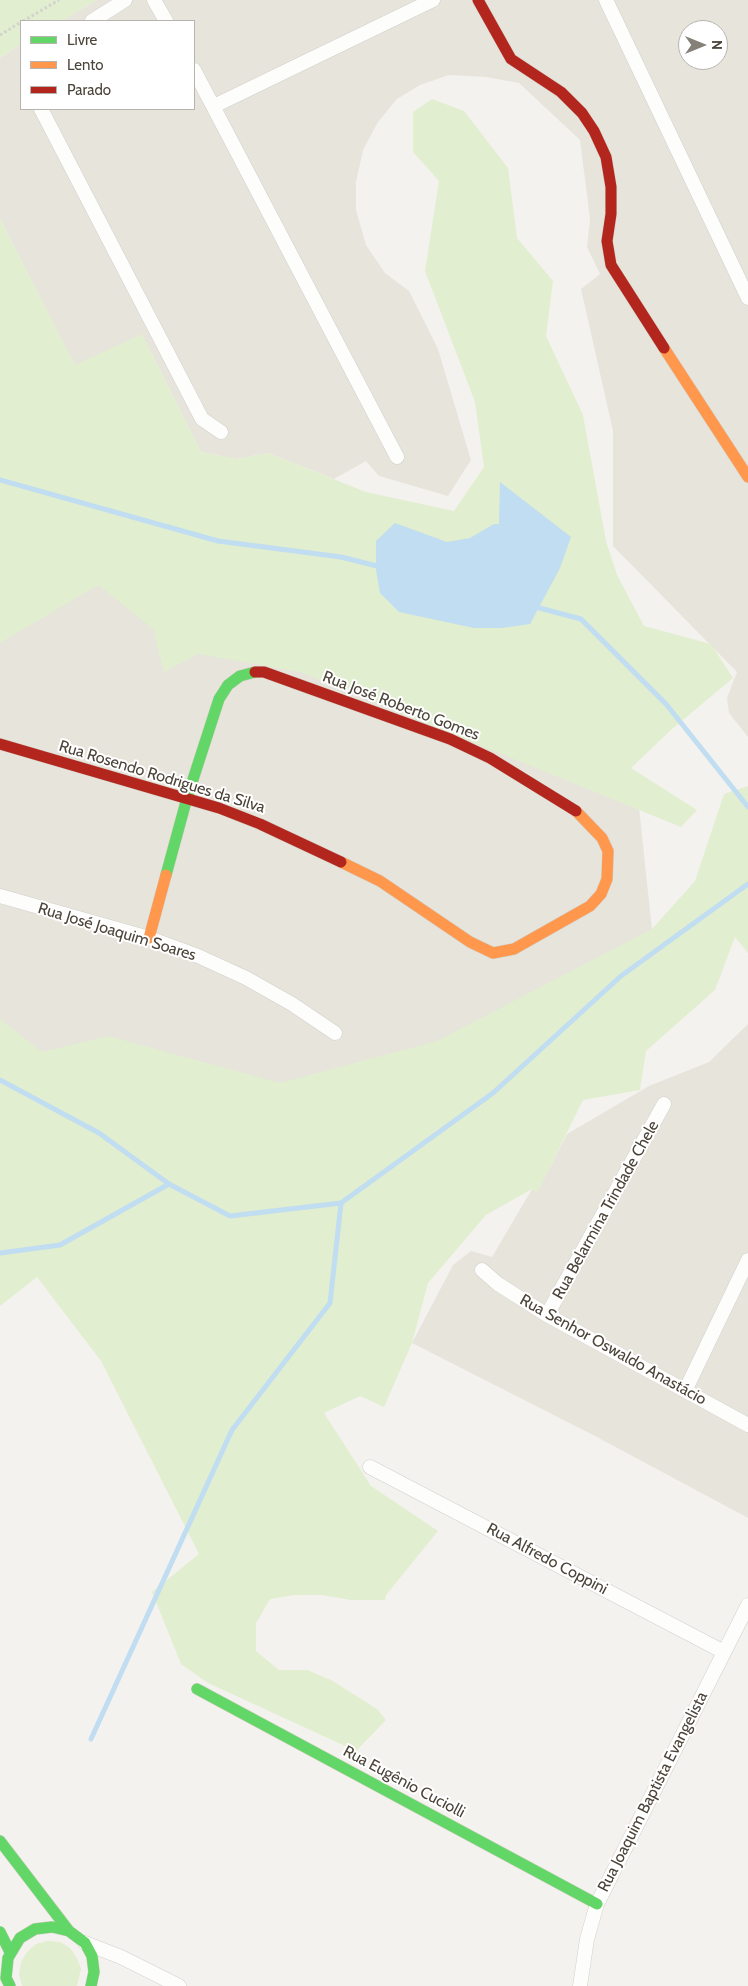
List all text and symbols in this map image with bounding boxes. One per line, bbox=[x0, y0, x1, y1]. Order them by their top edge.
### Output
legend bbox=[20, 20, 195, 110]
north arrow bbox=[678, 20, 728, 70]
text: Livre bbox=[67, 31, 97, 49]
text: N bbox=[708, 40, 726, 50]
text: Lento bbox=[67, 56, 104, 74]
text: Parado bbox=[67, 81, 111, 99]
street label: Rua José Roberto Gomes bbox=[320, 667, 482, 745]
street label: Rua Rosendo Rodrigues da Silva bbox=[57, 736, 267, 818]
street label: Rua José Joaquim Soares bbox=[36, 899, 198, 965]
street label: Rua Belarmina Trindade Chele bbox=[549, 1117, 663, 1303]
street label: Rua Senhor Oswaldo Anastácio bbox=[516, 1291, 710, 1409]
street label: Rua Alfredo Coppini bbox=[483, 1519, 611, 1599]
street label: Rua Joaquim Baptista Evangelista bbox=[594, 1689, 712, 1895]
street label: Rua Eugênio Cuciolli bbox=[340, 1742, 468, 1822]

